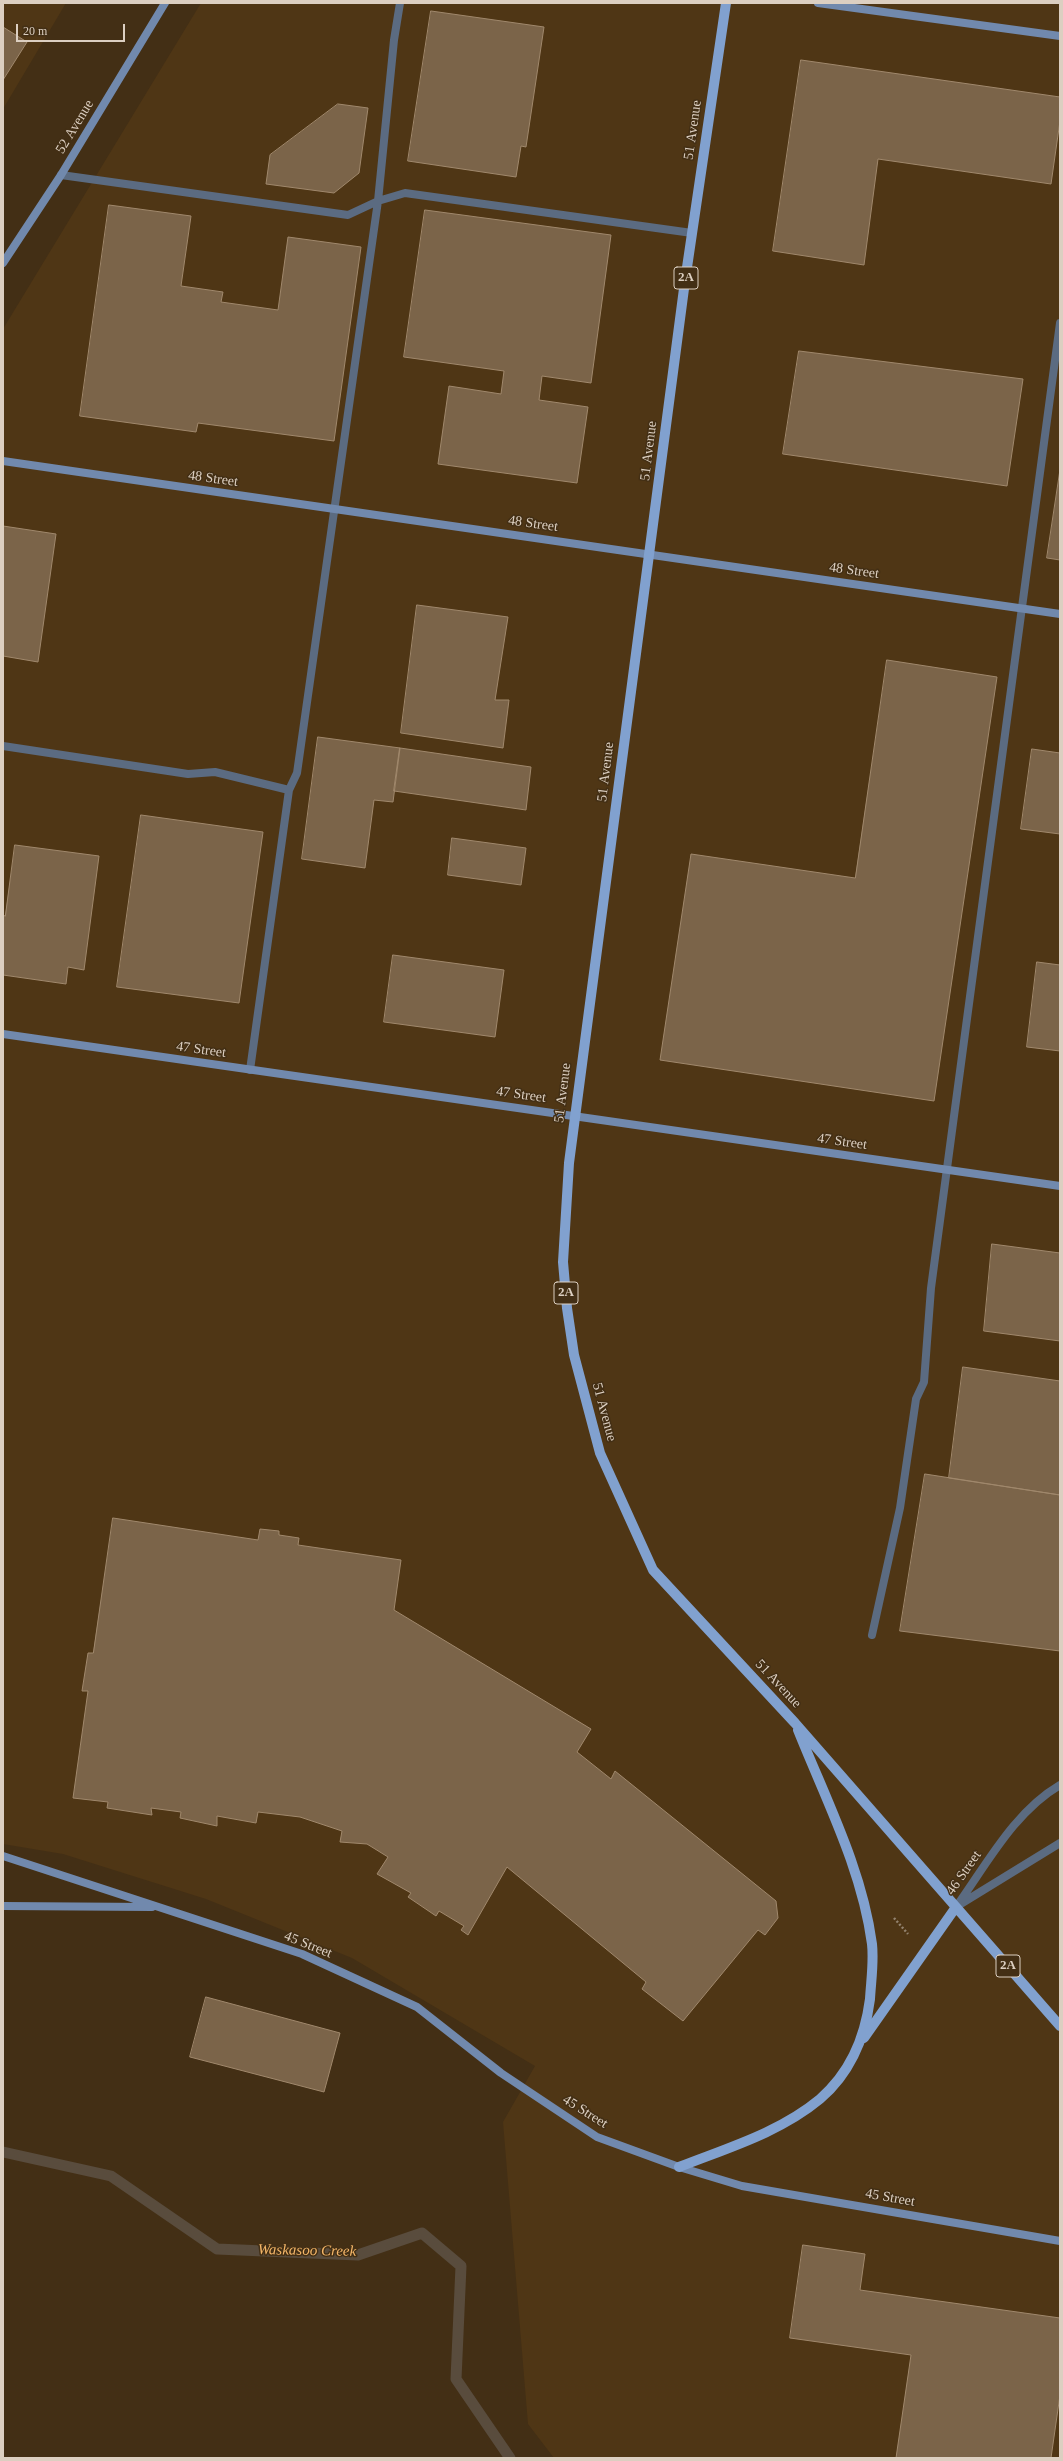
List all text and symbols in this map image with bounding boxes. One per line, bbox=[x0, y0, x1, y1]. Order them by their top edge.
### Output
scale bar bbox=[18, 16, 127, 42]
text: 20 m bbox=[23, 24, 47, 38]
street label: 52 Avenue bbox=[52, 97, 98, 157]
street label: 51 Avenue bbox=[681, 99, 705, 161]
road number: 2A bbox=[674, 267, 698, 289]
street label: 51 Avenue bbox=[637, 420, 661, 482]
street label: 48 Street bbox=[187, 467, 239, 491]
street label: 48 Street bbox=[507, 512, 559, 536]
street label: 48 Street bbox=[828, 559, 880, 583]
street label: 51 Avenue bbox=[594, 741, 618, 803]
street label: 47 Street bbox=[175, 1038, 227, 1062]
street label: 51 Avenue bbox=[551, 1062, 575, 1124]
street label: 47 Street bbox=[495, 1083, 547, 1107]
street label: 47 Street bbox=[816, 1130, 868, 1154]
road number: 2A bbox=[554, 1282, 578, 1304]
street label: 51 Avenue bbox=[588, 1381, 620, 1443]
street label: 51 Avenue bbox=[751, 1656, 805, 1712]
street label: 46 Street bbox=[943, 1848, 985, 1898]
street label: 45 Street bbox=[282, 1928, 334, 1962]
road number: 2A bbox=[996, 1955, 1020, 1977]
street label: 45 Street bbox=[559, 2092, 611, 2132]
street label: 45 Street bbox=[864, 2185, 916, 2211]
water label: Waskasoo Creek bbox=[258, 2241, 356, 2261]

